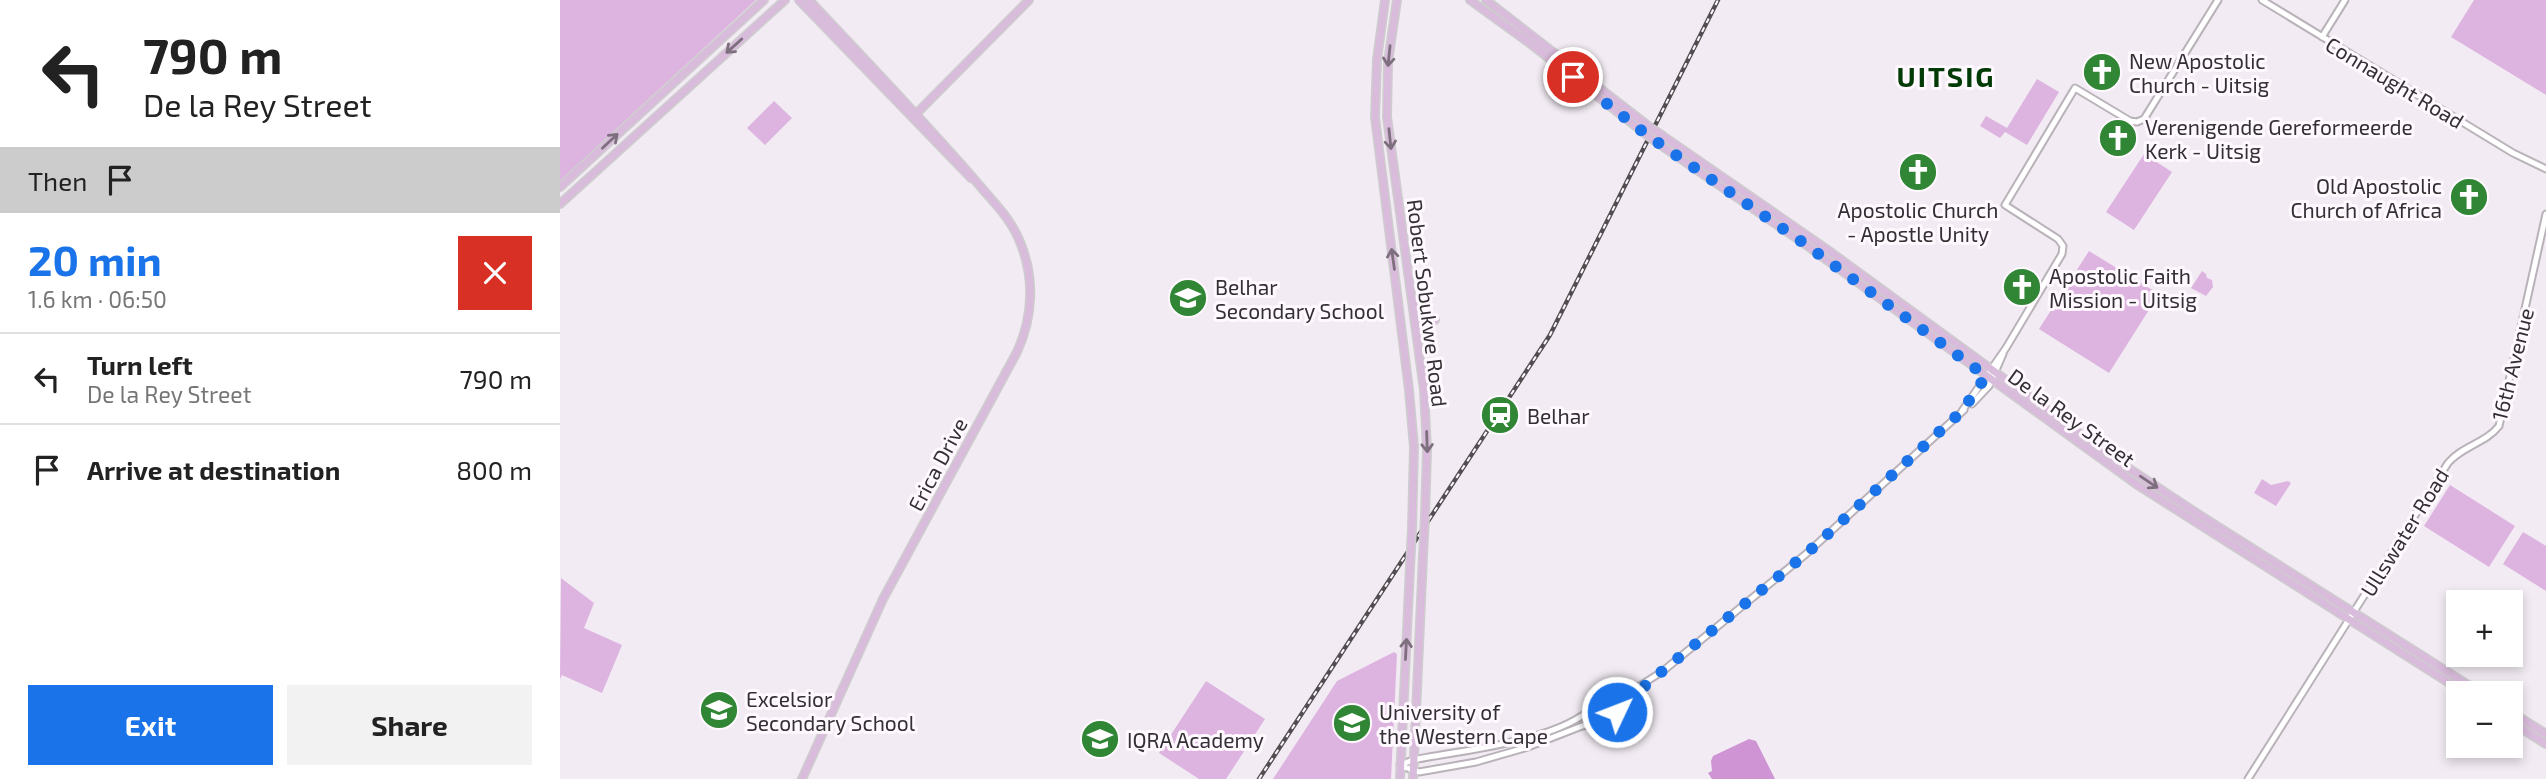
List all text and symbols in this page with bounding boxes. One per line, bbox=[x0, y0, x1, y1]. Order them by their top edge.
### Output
text: 790 m bbox=[143, 25, 282, 84]
icon: left bbox=[28, 28, 119, 119]
street label: Connaught Road bbox=[2321, 31, 2469, 133]
one-way arrow bbox=[726, 38, 744, 54]
one-way arrow bbox=[1382, 44, 1395, 66]
pin bbox=[1543, 47, 1603, 107]
place label: New Apostolic Church - Uitsig bbox=[2129, 48, 2270, 97]
church icon: New Apostolic Church - Uitsig bbox=[2081, 51, 2123, 93]
icon: arrive bbox=[1554, 58, 1592, 96]
district label: UITSIG bbox=[1897, 59, 1995, 93]
text: De la Rey Street bbox=[143, 85, 372, 123]
place label: Verenigende Gereformeerde Kerk - Uitsig bbox=[2145, 114, 2413, 163]
church icon: Verenigende Gereformeerde Kerk - Uitsig bbox=[2097, 117, 2139, 159]
one-way arrow bbox=[1383, 127, 1396, 150]
one-way arrow bbox=[601, 133, 619, 149]
church icon: Apostolic Church - Apostle Unity bbox=[1897, 151, 1939, 193]
icon: arrive bbox=[101, 161, 139, 199]
text: Then bbox=[28, 165, 87, 196]
place label: Old Apostolic Church of Africa bbox=[2291, 173, 2442, 222]
church icon: Old Apostolic Church of Africa bbox=[2448, 176, 2490, 218]
place label: Apostolic Church - Apostle Unity bbox=[1838, 197, 1998, 246]
street label: Robert Sobukwe Road bbox=[1403, 198, 1453, 408]
text: 20 min bbox=[28, 234, 162, 284]
button: close bbox=[458, 236, 532, 310]
one-way arrow bbox=[1386, 248, 1399, 271]
place label: Apostolic Faith Mission - Uitsig bbox=[2049, 263, 2197, 312]
church icon: Apostolic Faith Mission - Uitsig bbox=[2001, 266, 2043, 308]
place label: Belhar Secondary School bbox=[1215, 274, 1385, 323]
school or university icon: Belhar Secondary School bbox=[1167, 277, 1209, 319]
text: 1.6 km · 06:50 bbox=[28, 285, 167, 313]
street label: 16th Avenue bbox=[2486, 305, 2538, 423]
text: Turn left bbox=[87, 349, 193, 380]
icon: left bbox=[28, 360, 66, 398]
text: 790 m bbox=[460, 363, 532, 394]
street label: De la Rey Street bbox=[2004, 363, 2140, 471]
text: De la Rey Street bbox=[87, 380, 251, 408]
station icon: Belhar bbox=[1479, 394, 1521, 436]
place label: Belhar bbox=[1527, 403, 1590, 428]
street label: Erica Drive bbox=[902, 413, 972, 515]
one-way arrow bbox=[1420, 430, 1433, 453]
icon: arrive bbox=[28, 451, 66, 489]
text: Arrive at destination bbox=[87, 454, 340, 485]
text: 800 m bbox=[456, 454, 532, 485]
street label: Ullswater Road bbox=[2355, 463, 2453, 601]
one-way arrow bbox=[2139, 475, 2158, 489]
map controls bbox=[2446, 590, 2523, 758]
button: + bbox=[2446, 590, 2523, 667]
one-way arrow bbox=[1400, 638, 1413, 661]
position arrow bbox=[1580, 675, 1654, 749]
button: − bbox=[2446, 681, 2523, 758]
button: Exit bbox=[28, 685, 273, 765]
button: Share bbox=[287, 685, 532, 765]
place label: Excelsior Secondary School bbox=[746, 686, 916, 735]
school or university icon: Excelsior Secondary School bbox=[698, 689, 740, 731]
place label: University of the Western Cape bbox=[1379, 699, 1548, 748]
school or university icon: University of the Western Cape bbox=[1331, 702, 1373, 744]
school or university icon: IQRA Academy bbox=[1079, 718, 1121, 760]
place label: IQRA Academy bbox=[1127, 727, 1264, 753]

